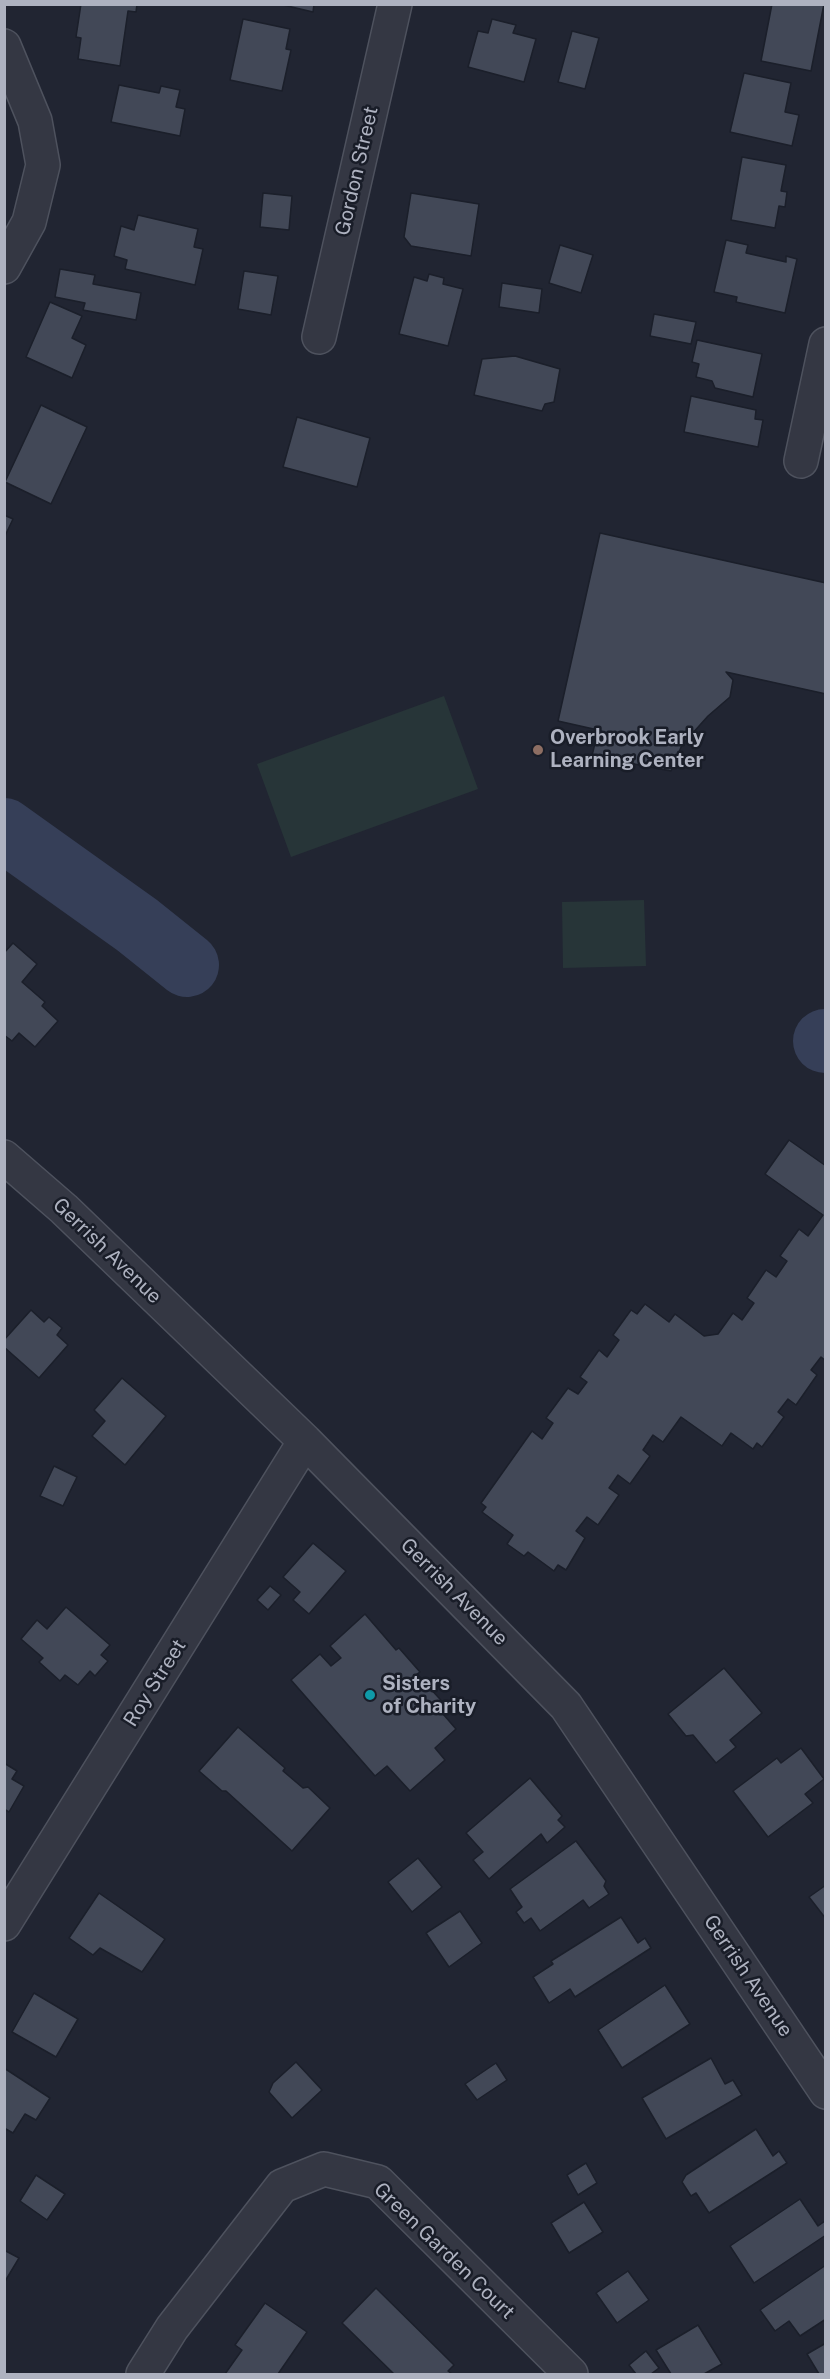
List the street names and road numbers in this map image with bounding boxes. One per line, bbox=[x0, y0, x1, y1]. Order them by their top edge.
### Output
street label: Gordon Street bbox=[330, 104, 384, 238]
street label: Gerrish Avenue bbox=[48, 1193, 166, 1309]
street label: Gerrish Avenue bbox=[395, 1533, 513, 1651]
street label: Roy Street bbox=[119, 1635, 191, 1731]
street label: Gerrish Avenue bbox=[698, 1911, 798, 2041]
street label: Green Garden Court bbox=[369, 2178, 519, 2324]

